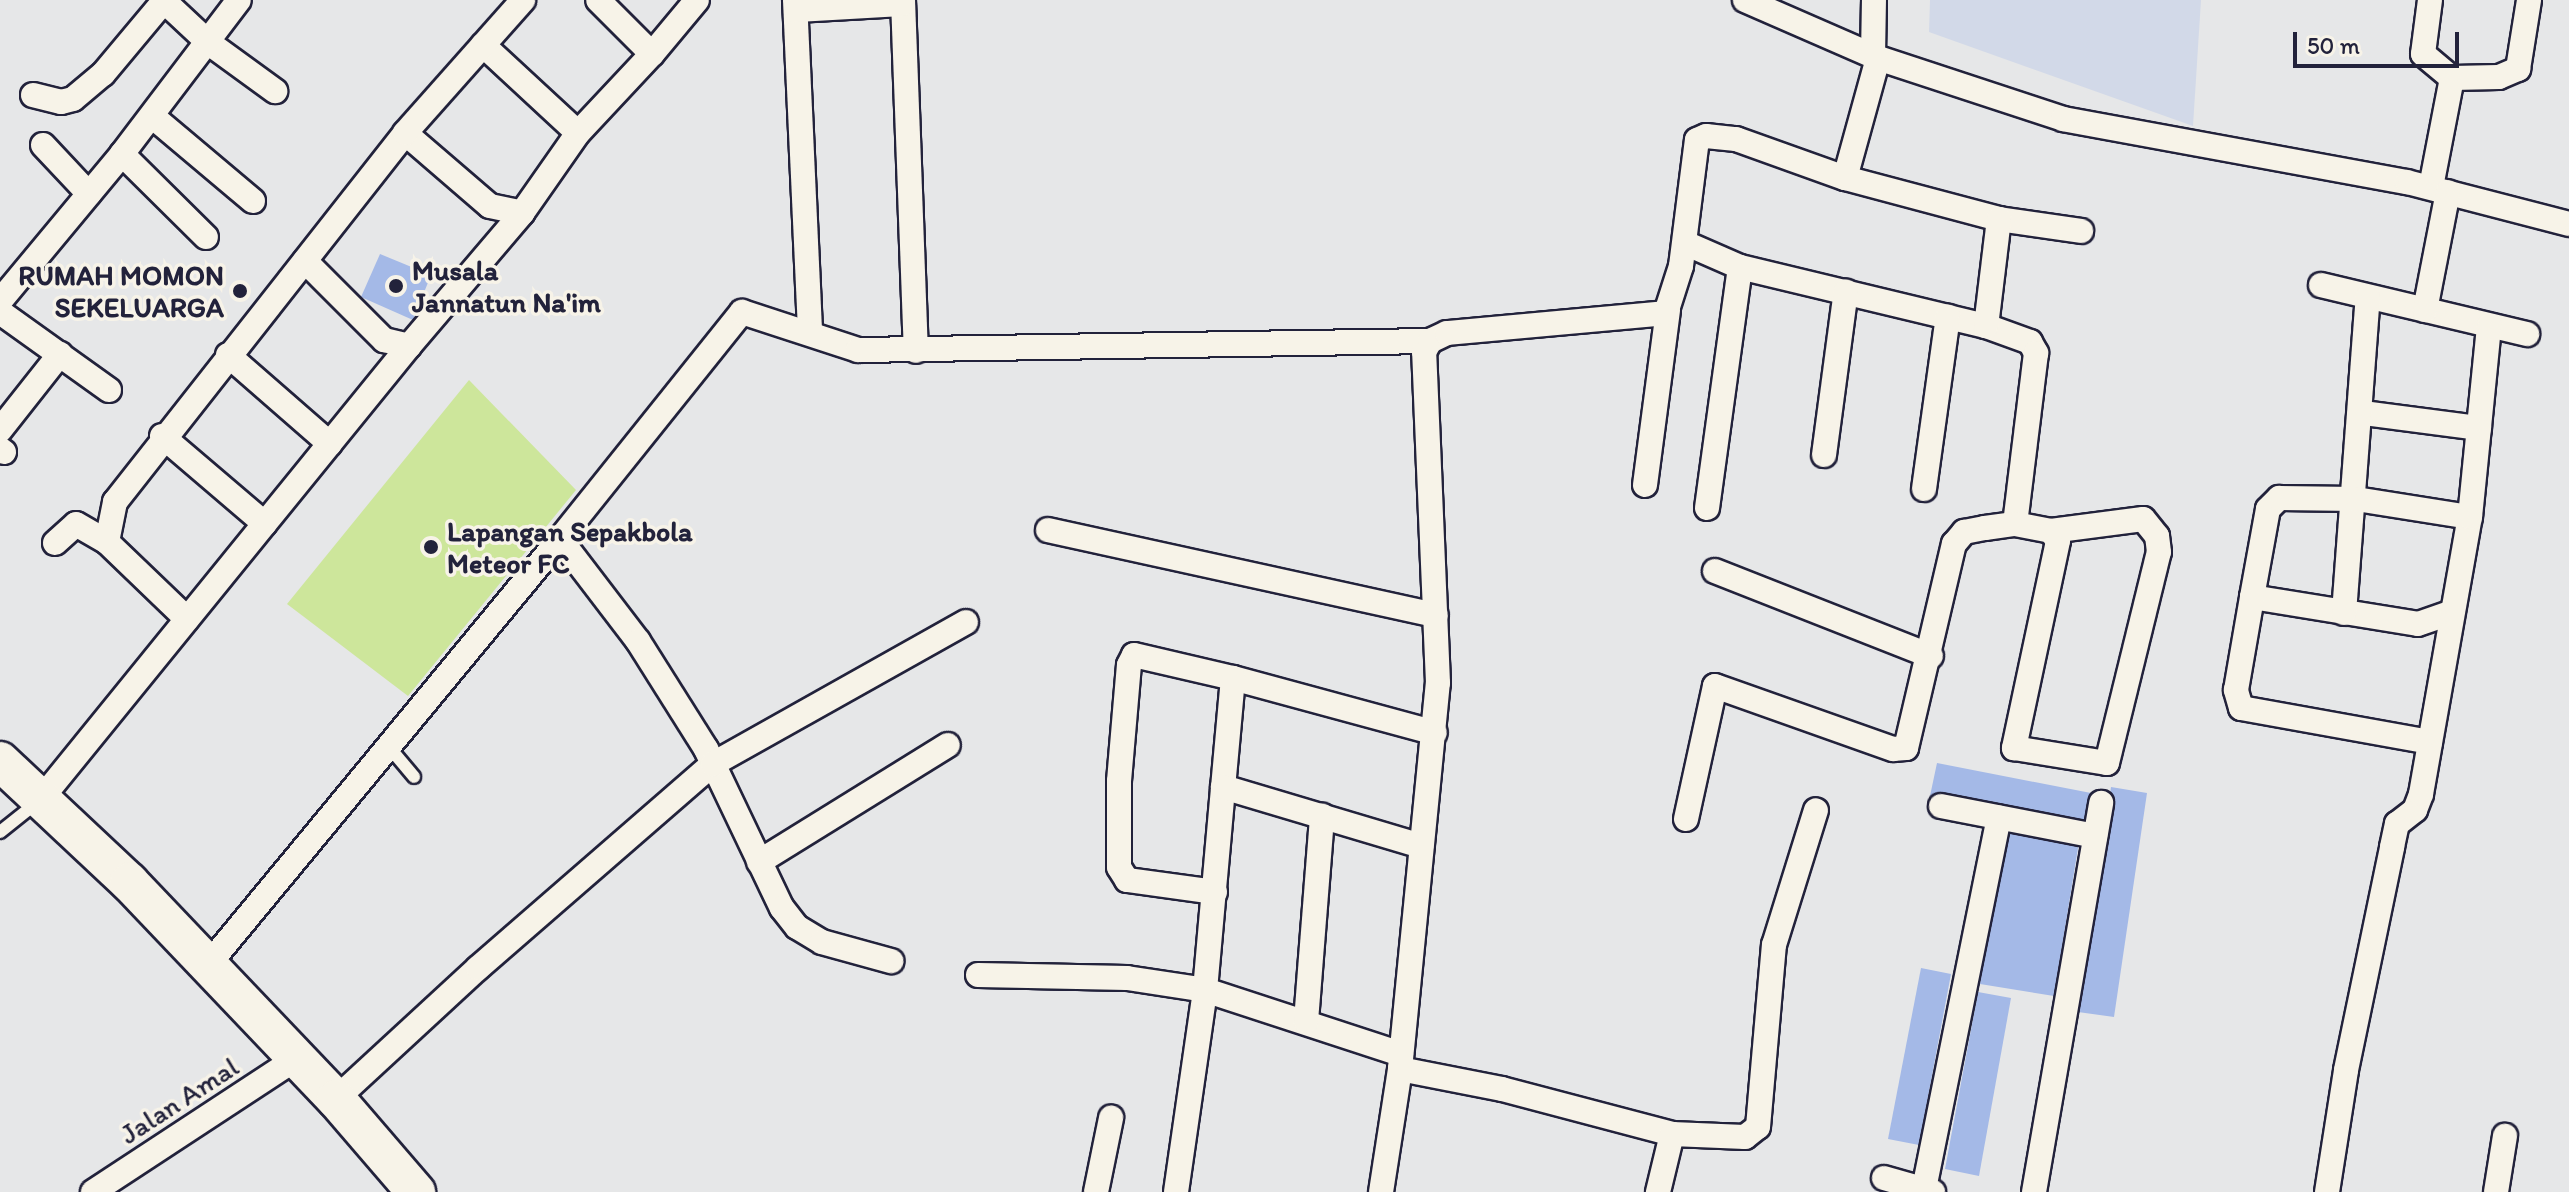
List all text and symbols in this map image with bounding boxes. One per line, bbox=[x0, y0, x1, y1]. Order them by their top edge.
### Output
scale bar bbox=[2297, 16, 2463, 66]
text: 50 m bbox=[2307, 31, 2360, 60]
place label: Musala Jannatun Na'im bbox=[412, 253, 602, 319]
place label: RUMAH MOMON SEKELUARGA bbox=[18, 258, 224, 324]
marker: Musala Jannatun Na'im bbox=[387, 277, 405, 295]
marker: RUMAH MOMON SEKELUARGA bbox=[231, 282, 249, 300]
place label: Lapangan Sepakbola Meteor FC bbox=[447, 514, 694, 580]
marker: Lapangan Sepakbola Meteor FC bbox=[422, 538, 440, 556]
street label: Jalan Amal bbox=[113, 1049, 245, 1151]

